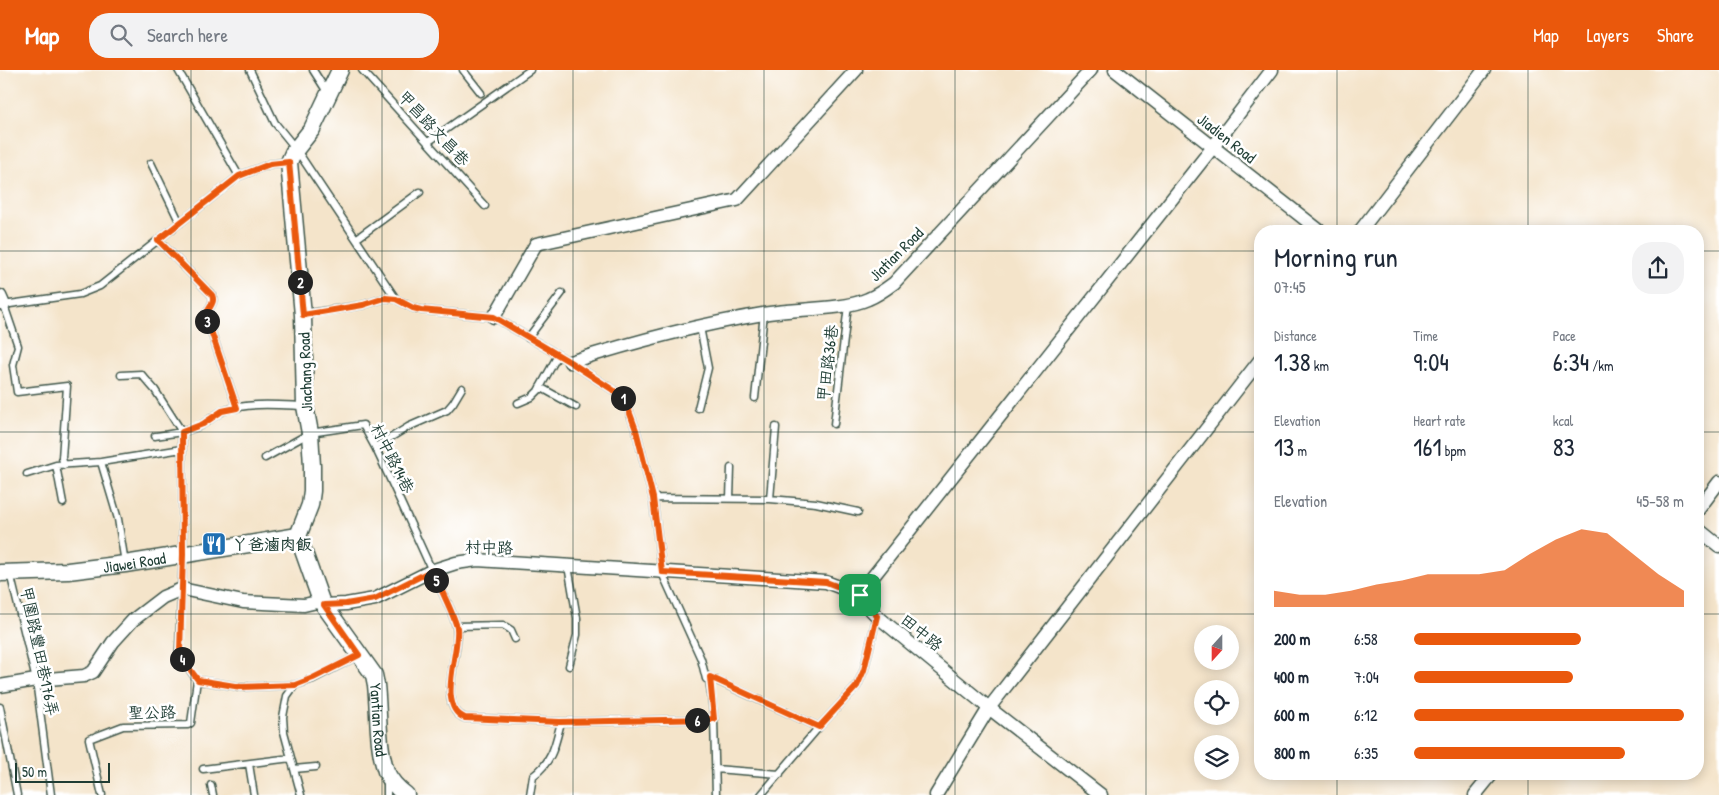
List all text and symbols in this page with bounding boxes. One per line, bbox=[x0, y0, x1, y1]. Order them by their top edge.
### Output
search box bbox=[89, 13, 439, 58]
text: Map bbox=[25, 19, 59, 51]
icon: search bbox=[107, 21, 135, 49]
text: Search here bbox=[147, 22, 228, 48]
text: Map bbox=[1533, 23, 1559, 48]
text: Layers bbox=[1587, 23, 1629, 48]
text: Share bbox=[1657, 23, 1694, 48]
street label: 甲昌路文昌巷 bbox=[393, 85, 475, 171]
street label: Jiadien Road bbox=[1193, 108, 1261, 168]
street label: Jiatian Road bbox=[864, 222, 928, 286]
text: Morning run bbox=[1274, 238, 1398, 276]
button: share bbox=[1632, 242, 1684, 294]
pin: 2 bbox=[288, 270, 312, 294]
text: 2 bbox=[297, 273, 304, 292]
text: 07:45 bbox=[1274, 276, 1306, 298]
pin: 3 bbox=[194, 308, 220, 334]
text: 3 bbox=[204, 312, 211, 331]
street label: 甲田路36巷 bbox=[811, 323, 843, 403]
text: Distance bbox=[1274, 326, 1317, 345]
text: Time bbox=[1413, 326, 1438, 345]
text: Pace bbox=[1553, 326, 1576, 345]
street label: Jiachang Road bbox=[293, 332, 317, 412]
text: 1.38 bbox=[1274, 345, 1310, 379]
text: 9:04 bbox=[1413, 345, 1449, 379]
text: 6:34 bbox=[1553, 345, 1589, 379]
text: km bbox=[1310, 356, 1329, 375]
text: /km bbox=[1589, 356, 1614, 375]
pin: 1 bbox=[610, 386, 636, 410]
text: 1 bbox=[621, 389, 626, 408]
text: Elevation bbox=[1274, 411, 1321, 430]
text: Heart rate bbox=[1413, 411, 1466, 430]
text: kcal bbox=[1553, 411, 1573, 430]
street label: 村中路14巷 bbox=[366, 419, 420, 497]
text: 13 bbox=[1274, 430, 1294, 464]
text: 161 bbox=[1413, 430, 1441, 464]
text: 83 bbox=[1553, 430, 1575, 464]
text: m bbox=[1294, 441, 1307, 460]
text: bpm bbox=[1441, 441, 1466, 460]
text: Elevation bbox=[1274, 490, 1327, 512]
text: 45–58 m bbox=[1636, 490, 1684, 512]
restaurant icon: ㄚ爸滷肉飯 bbox=[201, 531, 227, 557]
place label: ㄚ爸滷肉飯 bbox=[232, 533, 312, 555]
street label: 村中路 bbox=[465, 536, 513, 558]
street label: Jiawei Road bbox=[102, 547, 167, 578]
pin: 5 bbox=[424, 568, 448, 592]
text: 5 bbox=[434, 571, 439, 590]
pin bbox=[839, 574, 881, 616]
icon: arrive bbox=[846, 581, 874, 609]
street label: 甲圍路豐田巷176弄 bbox=[16, 584, 64, 718]
street label: 田中路 bbox=[896, 608, 948, 656]
north arrow bbox=[1194, 625, 1239, 670]
map controls bbox=[1194, 625, 1239, 780]
text: 200 m bbox=[1274, 628, 1310, 650]
text: 6:58 bbox=[1354, 628, 1378, 650]
pin: 4 bbox=[170, 646, 194, 672]
text: 4 bbox=[180, 650, 185, 669]
text: 400 m bbox=[1274, 666, 1309, 688]
text: 7:04 bbox=[1354, 666, 1379, 688]
button: locate bbox=[1194, 680, 1239, 725]
street label: Yantian Road bbox=[365, 682, 393, 758]
street label: 聖公路 bbox=[128, 701, 176, 723]
text: 600 m bbox=[1274, 704, 1309, 726]
text: 6:12 bbox=[1354, 704, 1377, 726]
pin: 6 bbox=[684, 708, 710, 732]
text: 6 bbox=[695, 711, 700, 730]
button: layers bbox=[1194, 735, 1239, 780]
text: 800 m bbox=[1274, 742, 1310, 764]
text: 6:35 bbox=[1354, 742, 1378, 764]
scale bar bbox=[15, 760, 110, 783]
text: 50 m bbox=[22, 762, 47, 781]

